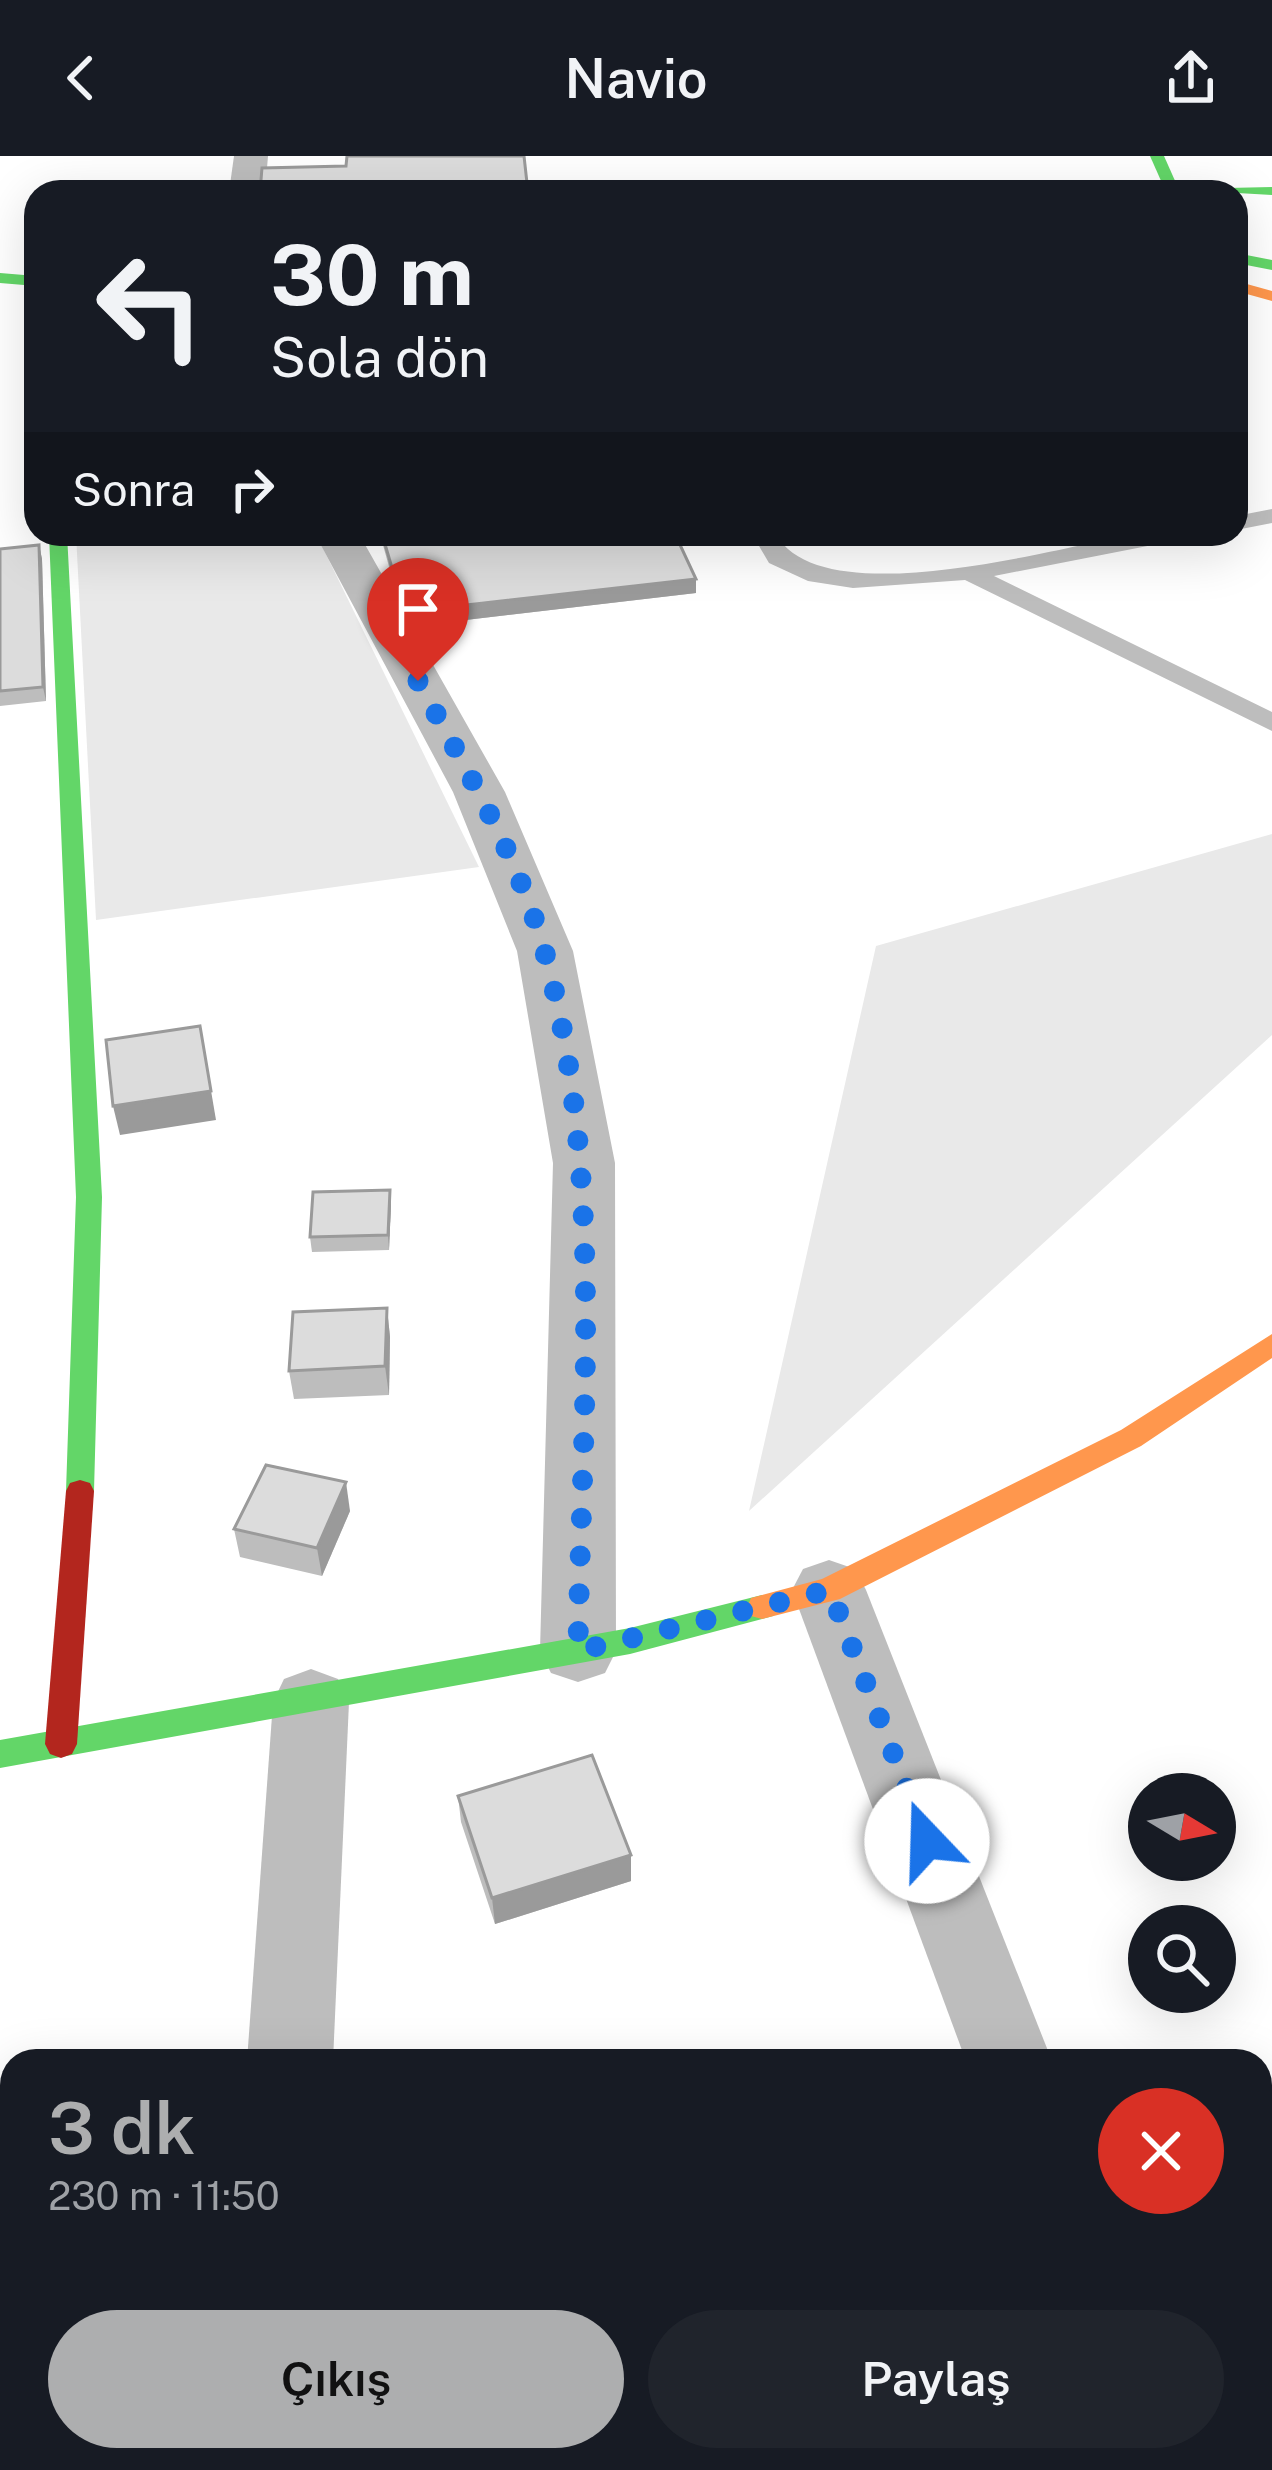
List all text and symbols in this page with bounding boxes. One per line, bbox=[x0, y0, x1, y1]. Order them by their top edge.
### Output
icon: back bbox=[48, 45, 114, 111]
icon: share bbox=[1158, 45, 1224, 111]
text: Navio bbox=[565, 47, 708, 110]
text: 30 m bbox=[270, 225, 474, 324]
icon: left bbox=[72, 228, 228, 384]
text: Sola dön bbox=[270, 326, 489, 389]
icon: right bbox=[219, 456, 285, 522]
text: Sonra bbox=[72, 463, 195, 516]
pin bbox=[367, 558, 469, 681]
icon: arrive bbox=[385, 576, 451, 642]
north arrow bbox=[1128, 1773, 1236, 1881]
map controls bbox=[1128, 1773, 1236, 2013]
position arrow bbox=[864, 1778, 990, 1904]
button: search bbox=[1128, 1905, 1236, 2013]
text: 3 dk bbox=[48, 2086, 196, 2170]
button: close bbox=[1098, 2088, 1224, 2214]
text: 230 m · 11:50 bbox=[48, 2173, 280, 2219]
button: Çıkış bbox=[48, 2310, 624, 2448]
button: Paylaş bbox=[648, 2310, 1224, 2448]

